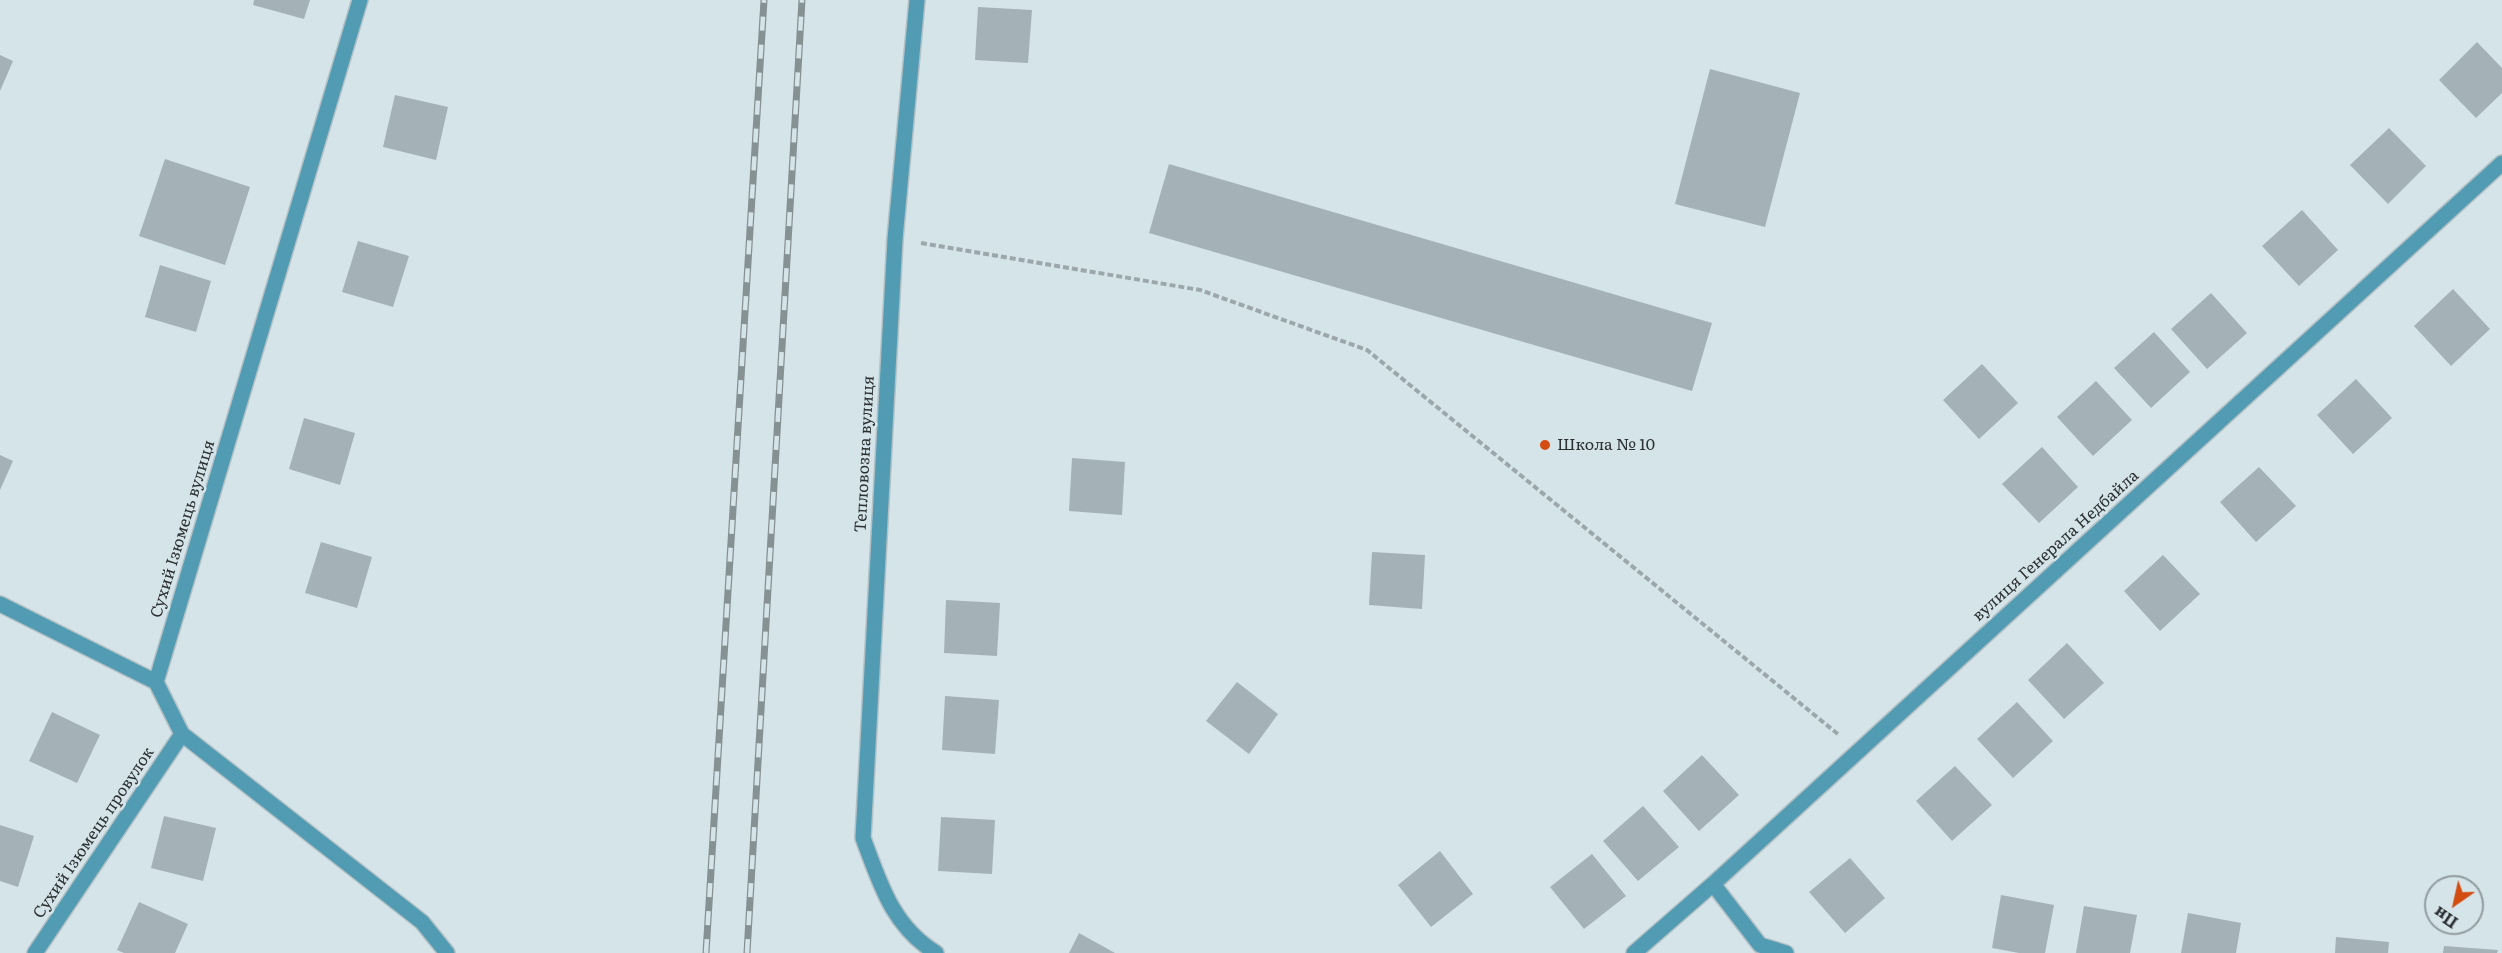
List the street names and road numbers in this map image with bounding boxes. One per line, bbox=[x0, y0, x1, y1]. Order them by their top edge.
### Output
street label: Тепловозна вулиця bbox=[851, 375, 879, 533]
street label: Сухий Ізюмець вулиця bbox=[147, 438, 219, 620]
street label: вулиця Генерала Недбайла bbox=[1969, 466, 2143, 626]
street label: Сухий Ізюмець провулок bbox=[30, 744, 158, 922]

